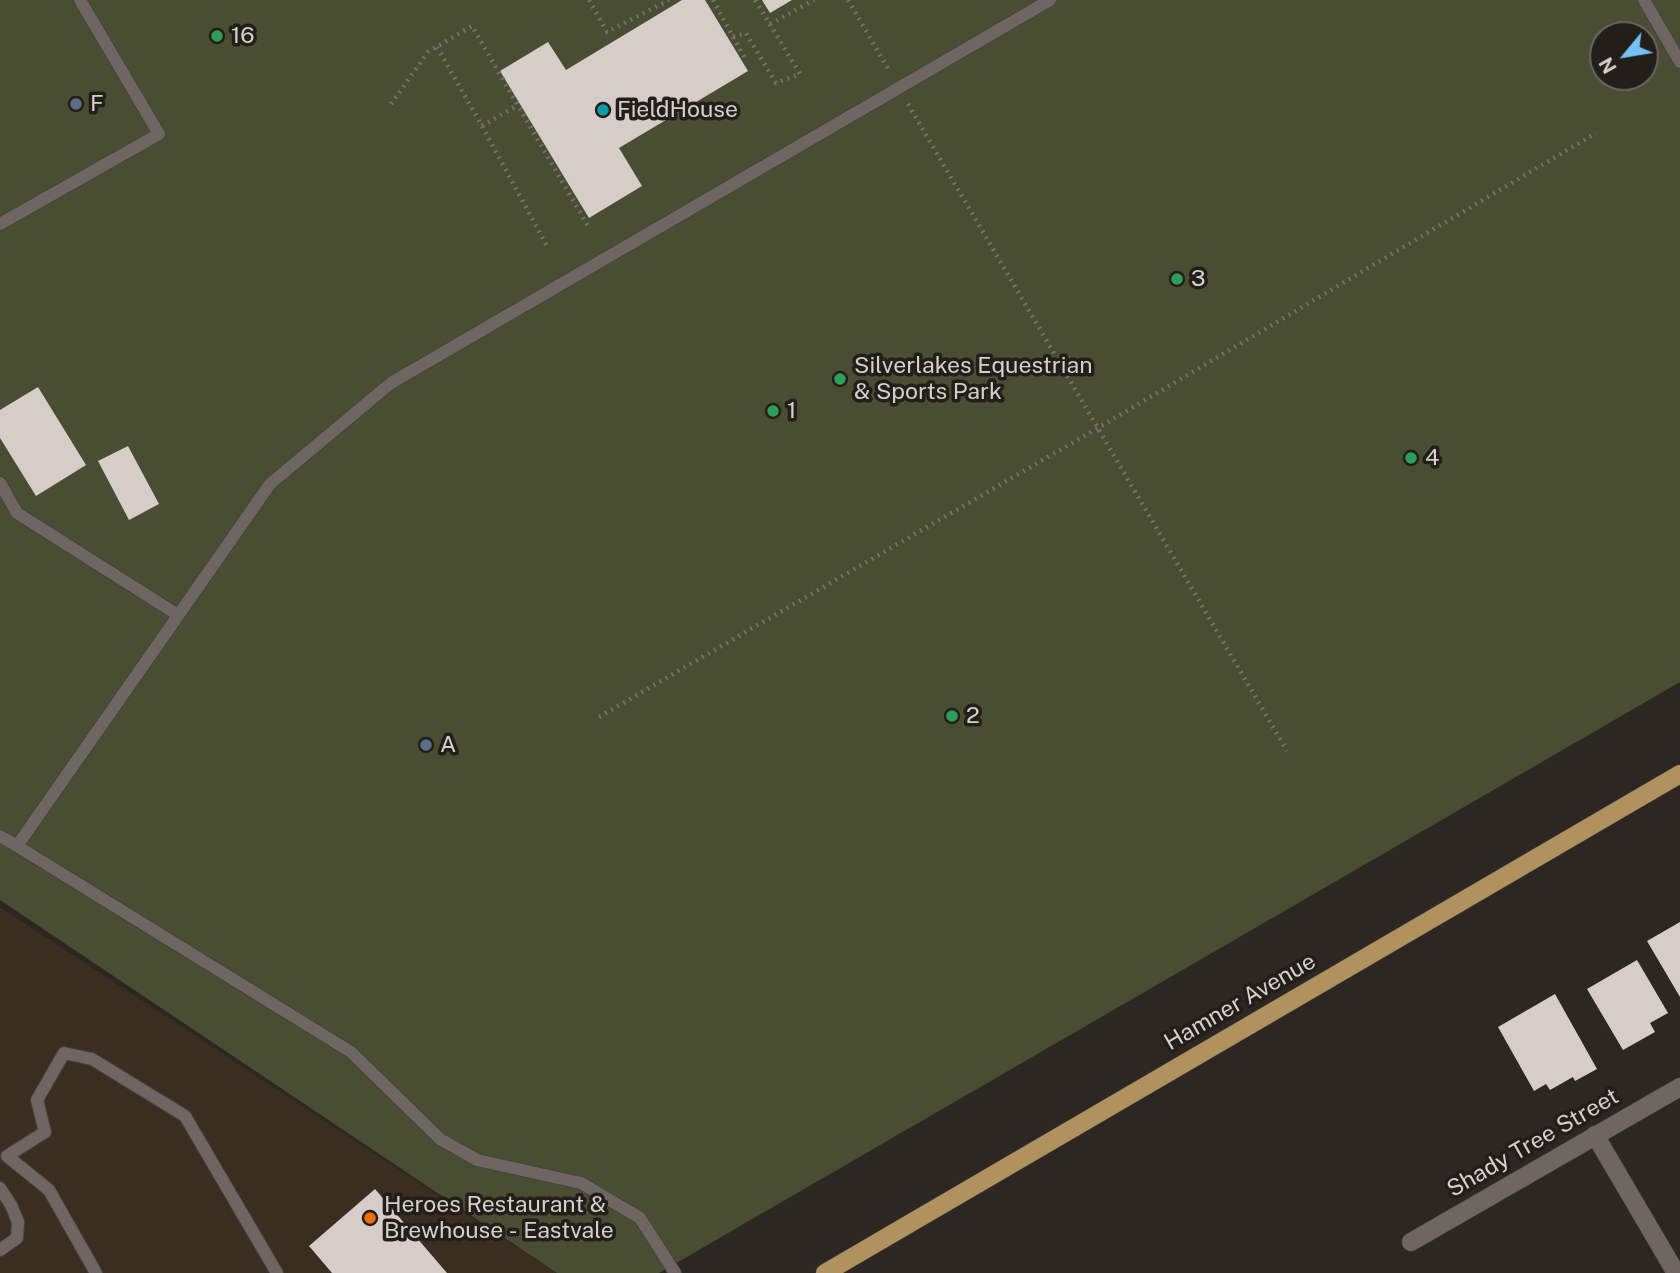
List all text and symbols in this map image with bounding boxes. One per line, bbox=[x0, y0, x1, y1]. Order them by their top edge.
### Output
north arrow bbox=[1589, 21, 1659, 91]
place label: 16 bbox=[231, 22, 255, 50]
marker: 16 bbox=[209, 28, 225, 44]
text: N bbox=[1594, 54, 1621, 77]
place label: F bbox=[90, 90, 104, 118]
marker: F bbox=[68, 96, 84, 112]
place label: FieldHouse bbox=[617, 96, 738, 124]
marker: FieldHouse bbox=[595, 102, 611, 118]
place label: 3 bbox=[1191, 265, 1205, 293]
marker: 3 bbox=[1169, 271, 1185, 287]
place label: Silverlakes Equestrian & Sports Park bbox=[854, 352, 1092, 406]
marker: Silverlakes Equestrian & Sports Park bbox=[832, 371, 848, 387]
place label: 1 bbox=[787, 397, 796, 425]
marker: 1 bbox=[765, 403, 781, 419]
place label: 4 bbox=[1425, 444, 1439, 472]
marker: 4 bbox=[1403, 450, 1419, 466]
place label: 2 bbox=[966, 702, 980, 730]
marker: 2 bbox=[944, 708, 960, 724]
place label: A bbox=[440, 731, 456, 759]
marker: A bbox=[418, 737, 434, 753]
street label: Hamner Avenue bbox=[1159, 948, 1321, 1056]
street label: Shady Tree Street bbox=[1442, 1083, 1624, 1203]
place label: Heroes Restaurant & Brewhouse - Eastvale bbox=[384, 1191, 614, 1245]
marker: Heroes Restaurant & Brewhouse - Eastvale bbox=[362, 1210, 378, 1226]

